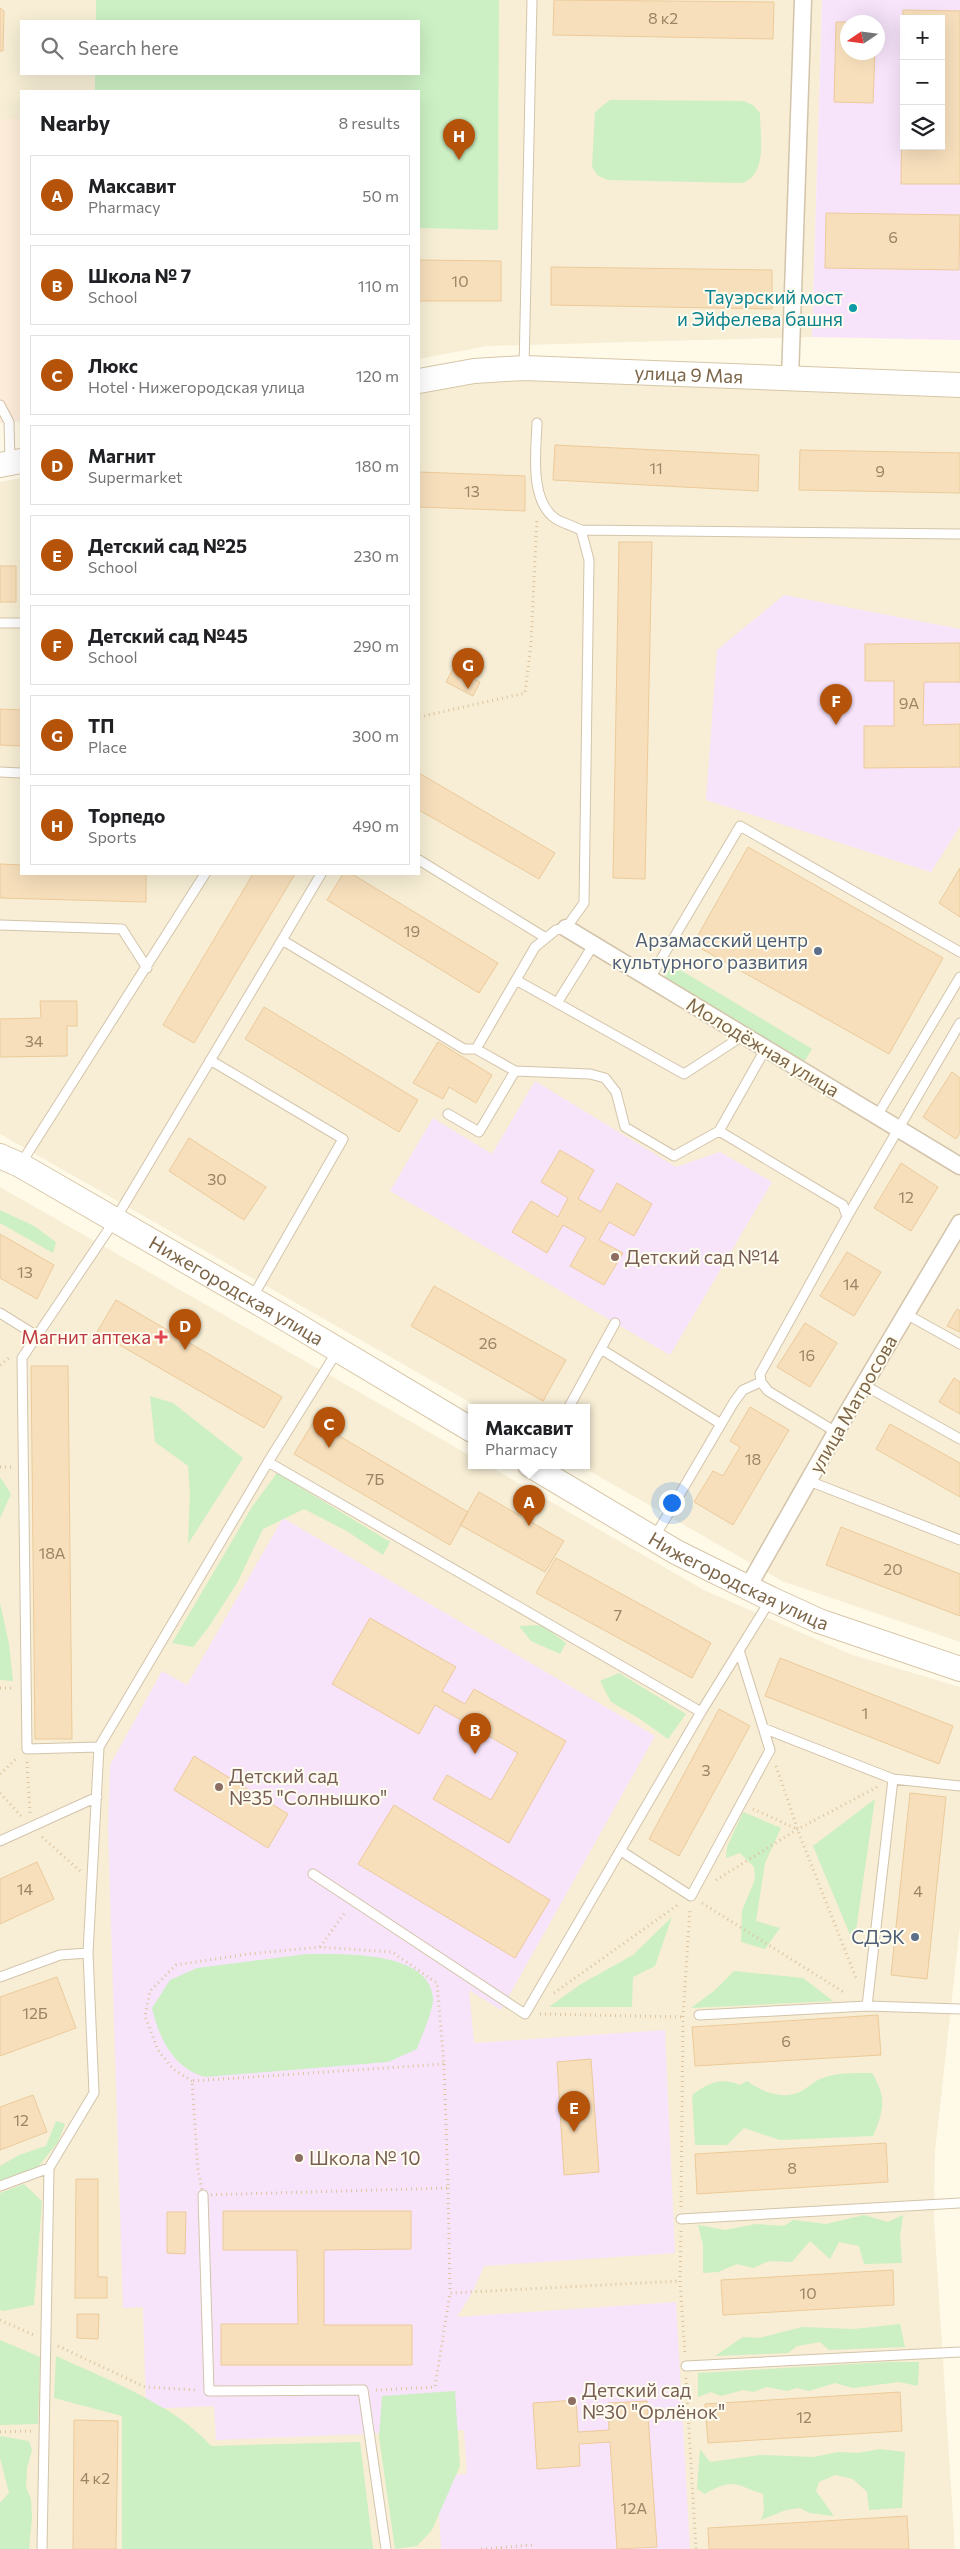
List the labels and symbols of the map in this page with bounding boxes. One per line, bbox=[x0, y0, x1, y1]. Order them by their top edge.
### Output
house number: 8 к2 bbox=[648, 8, 678, 27]
north arrow bbox=[840, 15, 885, 60]
pin: H bbox=[443, 119, 475, 160]
house number: 6 bbox=[888, 227, 898, 246]
house number: 10 bbox=[451, 271, 469, 290]
place label: Тауэрский мост и Эйфелева башня bbox=[677, 285, 843, 330]
marker: Тауэрский мост и Эйфелева башня bbox=[847, 302, 859, 314]
street label: улица 9 Мая bbox=[634, 360, 744, 388]
house number: 11 bbox=[649, 458, 663, 477]
house number: 9 bbox=[875, 461, 885, 480]
house number: 13 bbox=[464, 481, 480, 500]
pin: G bbox=[452, 648, 484, 689]
pin: F bbox=[820, 684, 852, 725]
house number: 9А bbox=[899, 693, 919, 712]
house number: 19 bbox=[404, 921, 420, 940]
place label: Арзамасский центр культурного развития bbox=[612, 928, 808, 973]
marker: Арзамасский центр культурного развития bbox=[812, 945, 824, 957]
street label: Молодёжная улица bbox=[683, 992, 844, 1101]
house number: 34 bbox=[25, 1031, 44, 1050]
house number: 30 bbox=[207, 1169, 227, 1188]
house number: 12 bbox=[898, 1187, 914, 1206]
street label: Нижегородская улица bbox=[145, 1230, 328, 1350]
place label: Детский сад №14 bbox=[625, 1245, 780, 1268]
marker: Детский сад №14 bbox=[609, 1251, 621, 1263]
house number: 13 bbox=[17, 1262, 33, 1281]
house number: 14 bbox=[843, 1274, 860, 1293]
pin: D bbox=[169, 1309, 201, 1350]
place label: Магнит аптека bbox=[21, 1325, 151, 1348]
marker: Магнит аптека bbox=[155, 1331, 167, 1343]
street label: улица Матросова bbox=[804, 1331, 901, 1477]
house number: 26 bbox=[479, 1333, 497, 1352]
house number: 16 bbox=[799, 1345, 815, 1364]
pin: C bbox=[313, 1407, 345, 1448]
house number: 18 bbox=[745, 1449, 761, 1468]
house number: 7Б bbox=[366, 1469, 384, 1488]
pin: A bbox=[513, 1485, 545, 1526]
your location bbox=[659, 1490, 685, 1516]
street label: Нижегородская улица bbox=[645, 1526, 832, 1634]
house number: 18А bbox=[38, 1543, 66, 1562]
house number: 20 bbox=[883, 1559, 903, 1578]
house number: 7 bbox=[614, 1605, 622, 1624]
house number: 1 bbox=[862, 1703, 868, 1722]
pin: B bbox=[459, 1713, 491, 1754]
house number: 3 bbox=[701, 1760, 711, 1779]
place label: Детский сад №35 "Солнышко" bbox=[229, 1764, 387, 1809]
marker: Детский сад №35 "Солнышко" bbox=[213, 1781, 225, 1793]
house number: 14 bbox=[17, 1879, 34, 1898]
house number: 4 bbox=[913, 1881, 923, 1900]
place label: СДЭК bbox=[851, 1925, 905, 1948]
marker: СДЭК bbox=[909, 1931, 921, 1943]
house number: 12Б bbox=[22, 2003, 48, 2022]
house number: 6 bbox=[781, 2031, 791, 2050]
pin: E bbox=[558, 2091, 590, 2132]
house number: 12 bbox=[13, 2110, 29, 2129]
place label: Школа № 10 bbox=[309, 2146, 421, 2169]
marker: Школа № 10 bbox=[293, 2152, 305, 2164]
house number: 8 bbox=[787, 2158, 797, 2177]
house number: 10 bbox=[799, 2283, 817, 2302]
place label: Детский сад №30 "Орлёнок" bbox=[582, 2378, 725, 2423]
marker: Детский сад №30 "Орлёнок" bbox=[566, 2395, 578, 2407]
house number: 12 bbox=[796, 2407, 812, 2426]
house number: 4 к2 bbox=[80, 2468, 110, 2487]
house number: 12А bbox=[621, 2498, 647, 2517]

